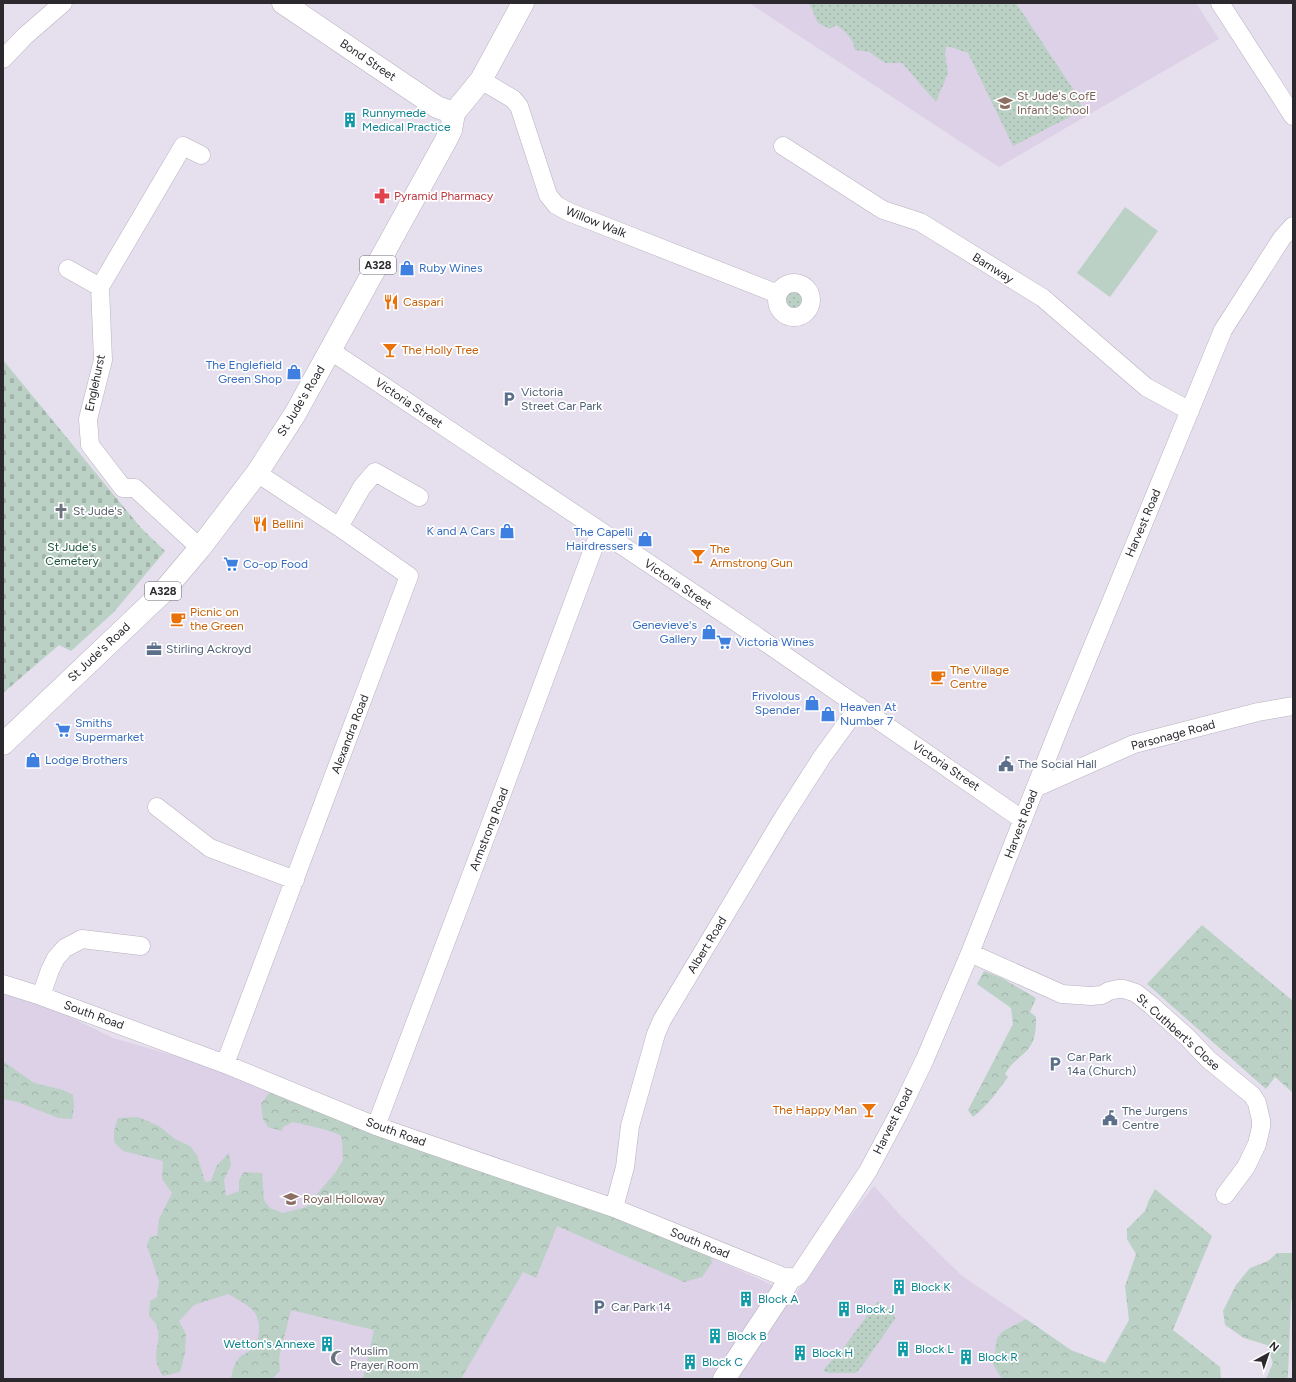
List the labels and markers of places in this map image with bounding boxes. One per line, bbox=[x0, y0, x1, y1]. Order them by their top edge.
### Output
place label: St Jude's CofE Infant School bbox=[1017, 89, 1096, 117]
school or university icon: St Jude's CofE Infant School bbox=[996, 94, 1014, 112]
place label: Runnymede Medical Practice bbox=[362, 106, 451, 134]
building icon: Runnymede Medical Practice bbox=[341, 111, 359, 129]
pharmacy icon: Pyramid Pharmacy bbox=[373, 187, 391, 205]
place label: Pyramid Pharmacy bbox=[394, 189, 494, 203]
shop icon: Ruby Wines bbox=[398, 259, 416, 277]
place label: Ruby Wines bbox=[419, 261, 483, 275]
restaurant icon: Caspari bbox=[382, 293, 400, 311]
place label: Caspari bbox=[403, 295, 443, 309]
bar icon: The Holly Tree bbox=[381, 341, 399, 359]
place label: The Holly Tree bbox=[402, 343, 479, 357]
place label: The Englefield Green Shop bbox=[206, 358, 282, 386]
shop icon: The Englefield Green Shop bbox=[285, 363, 303, 381]
place label: Victoria Street Car Park bbox=[521, 385, 602, 413]
parking icon: Victoria Street Car Park bbox=[500, 390, 518, 408]
church icon: St Jude's bbox=[52, 502, 70, 520]
place label: St Jude's bbox=[73, 504, 123, 518]
restaurant icon: Bellini bbox=[251, 515, 269, 533]
place label: Bellini bbox=[272, 517, 303, 531]
shop icon: K and A Cars bbox=[498, 522, 516, 540]
place label: K and A Cars bbox=[426, 524, 495, 538]
place label: The Capelli Hairdressers bbox=[566, 525, 633, 553]
shop icon: The Capelli Hairdressers bbox=[636, 530, 654, 548]
place label: The Armstrong Gun bbox=[710, 542, 793, 570]
bar icon: The Armstrong Gun bbox=[689, 547, 707, 565]
supermarket icon: Co-op Food bbox=[222, 555, 240, 573]
place label: Co-op Food bbox=[243, 557, 308, 571]
place label: Picnic on the Green bbox=[190, 605, 244, 633]
cafe icon: Picnic on the Green bbox=[169, 610, 187, 628]
place label: Genevieve's Gallery bbox=[632, 618, 698, 646]
shop icon: Genevieve's Gallery bbox=[700, 623, 718, 641]
supermarket icon: Victoria Wines bbox=[715, 633, 733, 651]
place label: Victoria Wines bbox=[736, 635, 815, 649]
office icon: Stirling Ackroyd bbox=[145, 640, 163, 658]
place label: Stirling Ackroyd bbox=[166, 642, 251, 656]
place label: The Village Centre bbox=[950, 663, 1009, 691]
cafe icon: The Village Centre bbox=[929, 668, 947, 686]
place label: Frivolous Spender bbox=[752, 689, 800, 717]
shop icon: Frivolous Spender bbox=[803, 694, 821, 712]
place label: Heaven At Number 7 bbox=[840, 700, 897, 728]
shop icon: Heaven At Number 7 bbox=[819, 705, 837, 723]
place label: Smiths Supermarket bbox=[75, 716, 144, 744]
supermarket icon: Smiths Supermarket bbox=[54, 721, 72, 739]
shop icon: Lodge Brothers bbox=[24, 751, 42, 769]
place label: Lodge Brothers bbox=[45, 753, 128, 767]
public building icon: The Social Hall bbox=[997, 755, 1015, 773]
place label: The Social Hall bbox=[1018, 757, 1097, 771]
place label: Car Park 14a (Church) bbox=[1067, 1050, 1136, 1078]
parking icon: Car Park 14a (Church) bbox=[1046, 1055, 1064, 1073]
bar icon: The Happy Man bbox=[860, 1101, 878, 1119]
place label: The Happy Man bbox=[773, 1103, 857, 1117]
place label: The Jurgens Centre bbox=[1122, 1104, 1188, 1132]
public building icon: The Jurgens Centre bbox=[1101, 1109, 1119, 1127]
school or university icon: Royal Holloway bbox=[282, 1190, 300, 1208]
place label: Royal Holloway bbox=[303, 1192, 386, 1206]
building icon: Block K bbox=[890, 1278, 908, 1296]
place label: Block K bbox=[911, 1280, 951, 1294]
building icon: Block A bbox=[737, 1290, 755, 1308]
place label: Block A bbox=[758, 1292, 798, 1306]
parking icon: Car Park 14 bbox=[590, 1298, 608, 1316]
place label: Car Park 14 bbox=[611, 1300, 672, 1314]
building icon: Block J bbox=[835, 1300, 853, 1318]
place label: Block J bbox=[856, 1302, 894, 1316]
building icon: Block B bbox=[706, 1327, 724, 1345]
place label: Block B bbox=[727, 1329, 767, 1343]
building icon: Wetton's Annexe bbox=[318, 1335, 336, 1353]
place label: Wetton's Annexe bbox=[224, 1337, 315, 1351]
building icon: Block L bbox=[894, 1340, 912, 1358]
place label: Block L bbox=[915, 1342, 954, 1356]
place label: Muslim Prayer Room bbox=[350, 1344, 418, 1372]
building icon: Block H bbox=[791, 1344, 809, 1362]
place label: Block H bbox=[812, 1346, 853, 1360]
building icon: Block R bbox=[957, 1348, 975, 1366]
mosque icon: Muslim Prayer Room bbox=[329, 1349, 347, 1367]
place label: Block R bbox=[978, 1350, 1018, 1364]
building icon: Block C bbox=[681, 1353, 699, 1371]
place label: Block C bbox=[702, 1355, 743, 1369]

